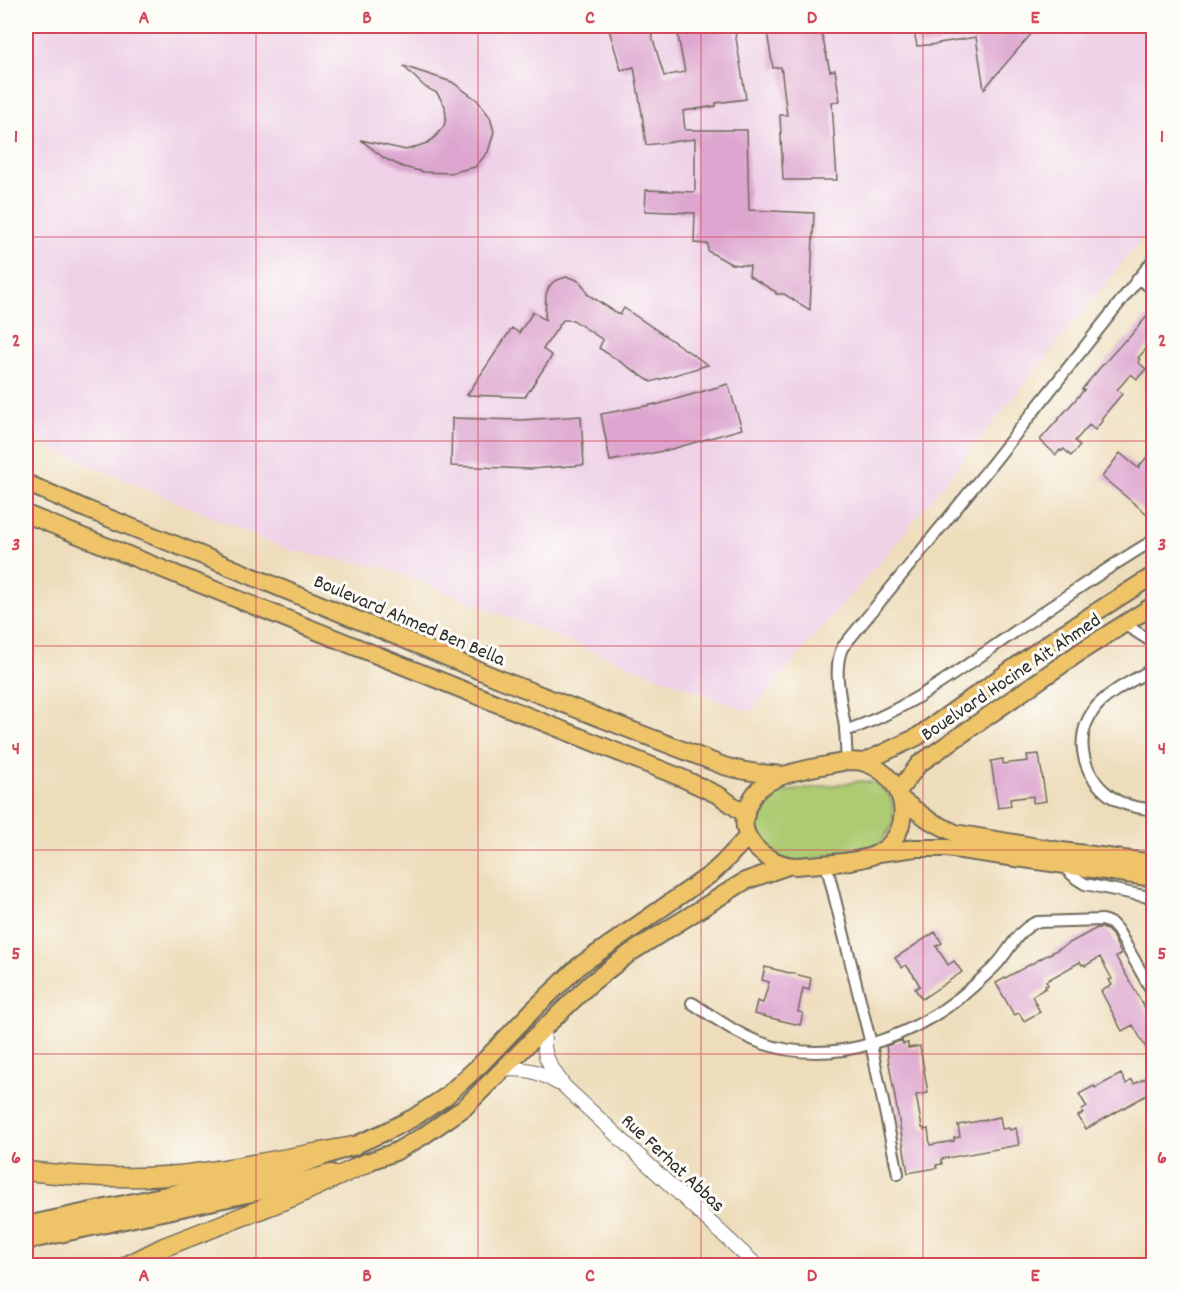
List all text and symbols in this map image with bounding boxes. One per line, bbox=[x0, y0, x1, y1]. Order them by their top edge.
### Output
text: A bbox=[139, 5, 150, 33]
text: B bbox=[362, 5, 372, 33]
text: C bbox=[585, 5, 595, 33]
text: D bbox=[807, 5, 818, 33]
text: E bbox=[1030, 5, 1040, 33]
text: 1 bbox=[14, 124, 18, 152]
text: 1 bbox=[1160, 124, 1164, 152]
text: 2 bbox=[12, 328, 20, 356]
text: 2 bbox=[1158, 328, 1166, 356]
text: 3 bbox=[12, 532, 20, 560]
text: 3 bbox=[1158, 532, 1166, 560]
street label: Boulevard Ahmed Ben Bella bbox=[309, 569, 509, 675]
street label: Bouelvard Hocine Ait Ahmed bbox=[916, 608, 1107, 749]
text: 4 bbox=[12, 736, 20, 764]
text: 4 bbox=[1158, 736, 1166, 764]
text: 5 bbox=[11, 941, 21, 969]
text: 5 bbox=[1157, 941, 1167, 969]
street label: Rue Ferhat Abbas bbox=[614, 1108, 730, 1220]
text: 6 bbox=[11, 1145, 21, 1173]
text: 6 bbox=[1157, 1145, 1167, 1173]
text: A bbox=[139, 1263, 150, 1291]
text: B bbox=[362, 1263, 372, 1291]
text: C bbox=[585, 1263, 595, 1291]
text: D bbox=[807, 1263, 818, 1291]
text: E bbox=[1030, 1263, 1040, 1291]

